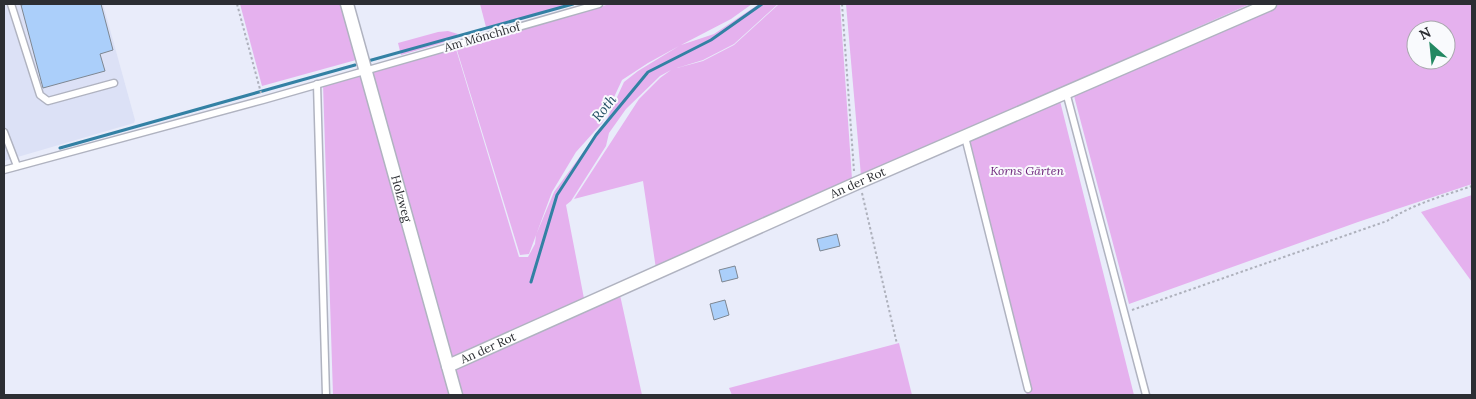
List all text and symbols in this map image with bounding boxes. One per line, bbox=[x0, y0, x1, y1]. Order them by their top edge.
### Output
street label: Am Mönchhof bbox=[441, 18, 523, 55]
north arrow bbox=[1406, 20, 1456, 70]
text: N bbox=[1416, 23, 1434, 44]
water label: Roth bbox=[588, 91, 620, 125]
street label: An der Rot bbox=[827, 163, 888, 202]
park label: Korns Gärten bbox=[990, 163, 1064, 178]
street label: Holzweg bbox=[388, 173, 416, 224]
street label: An der Rot bbox=[457, 329, 518, 367]

